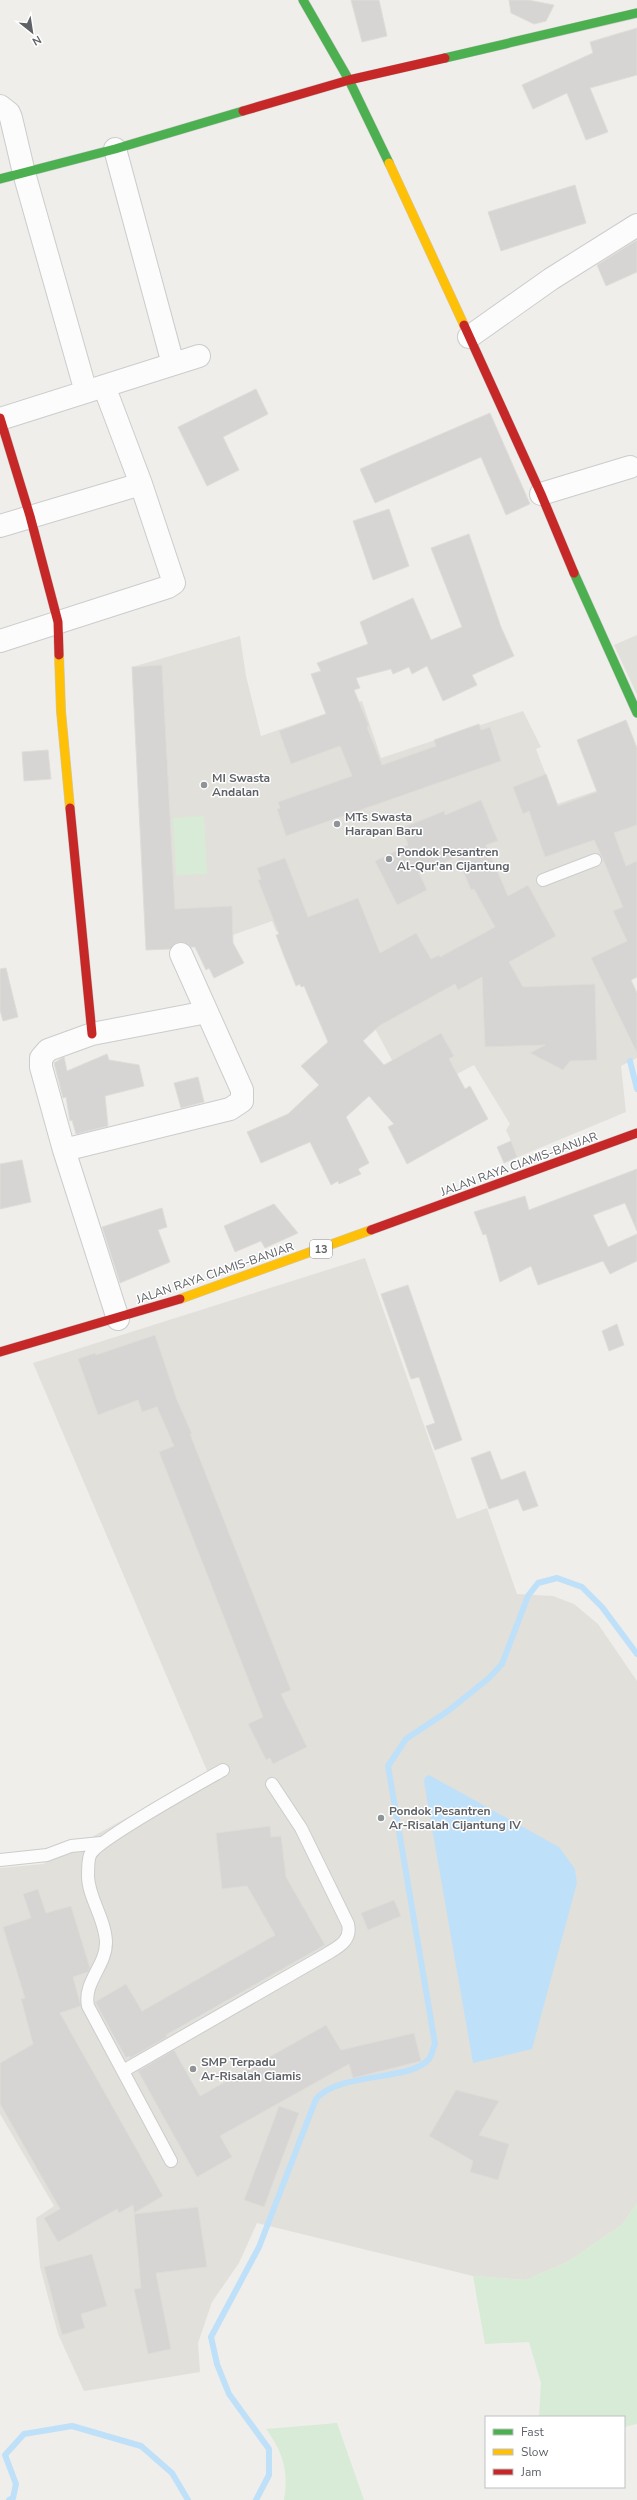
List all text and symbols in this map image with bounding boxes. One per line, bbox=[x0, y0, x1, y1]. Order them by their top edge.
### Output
north arrow bbox=[12, 12, 52, 52]
text: N bbox=[29, 32, 44, 49]
place label: MI Swasta Andalan bbox=[212, 770, 270, 800]
marker: MI Swasta Andalan bbox=[199, 780, 209, 790]
place label: MTs Swasta Harapan Baru bbox=[345, 809, 423, 839]
marker: MTs Swasta Harapan Baru bbox=[332, 819, 342, 829]
place label: Pondok Pesantren Al-Qur'an Cijantung bbox=[397, 844, 509, 874]
marker: Pondok Pesantren Al-Qur'an Cijantung bbox=[384, 854, 394, 864]
street label: JALAN RAYA CIAMIS-BANJAR bbox=[437, 1128, 600, 1200]
street label: JALAN RAYA CIAMIS-BANJAR bbox=[133, 1238, 296, 1308]
road number: 13 bbox=[310, 1240, 332, 1258]
place label: Pondok Pesantren Ar-Risalah Cijantung IV bbox=[389, 1803, 521, 1833]
marker: Pondok Pesantren Ar-Risalah Cijantung IV bbox=[376, 1813, 386, 1823]
place label: SMP Terpadu Ar-Risalah Ciamis bbox=[201, 2054, 301, 2084]
marker: SMP Terpadu Ar-Risalah Ciamis bbox=[188, 2064, 198, 2074]
legend bbox=[485, 2416, 625, 2488]
text: Fast bbox=[521, 2424, 544, 2440]
text: Slow bbox=[521, 2444, 549, 2460]
text: Jam bbox=[520, 2464, 542, 2480]

